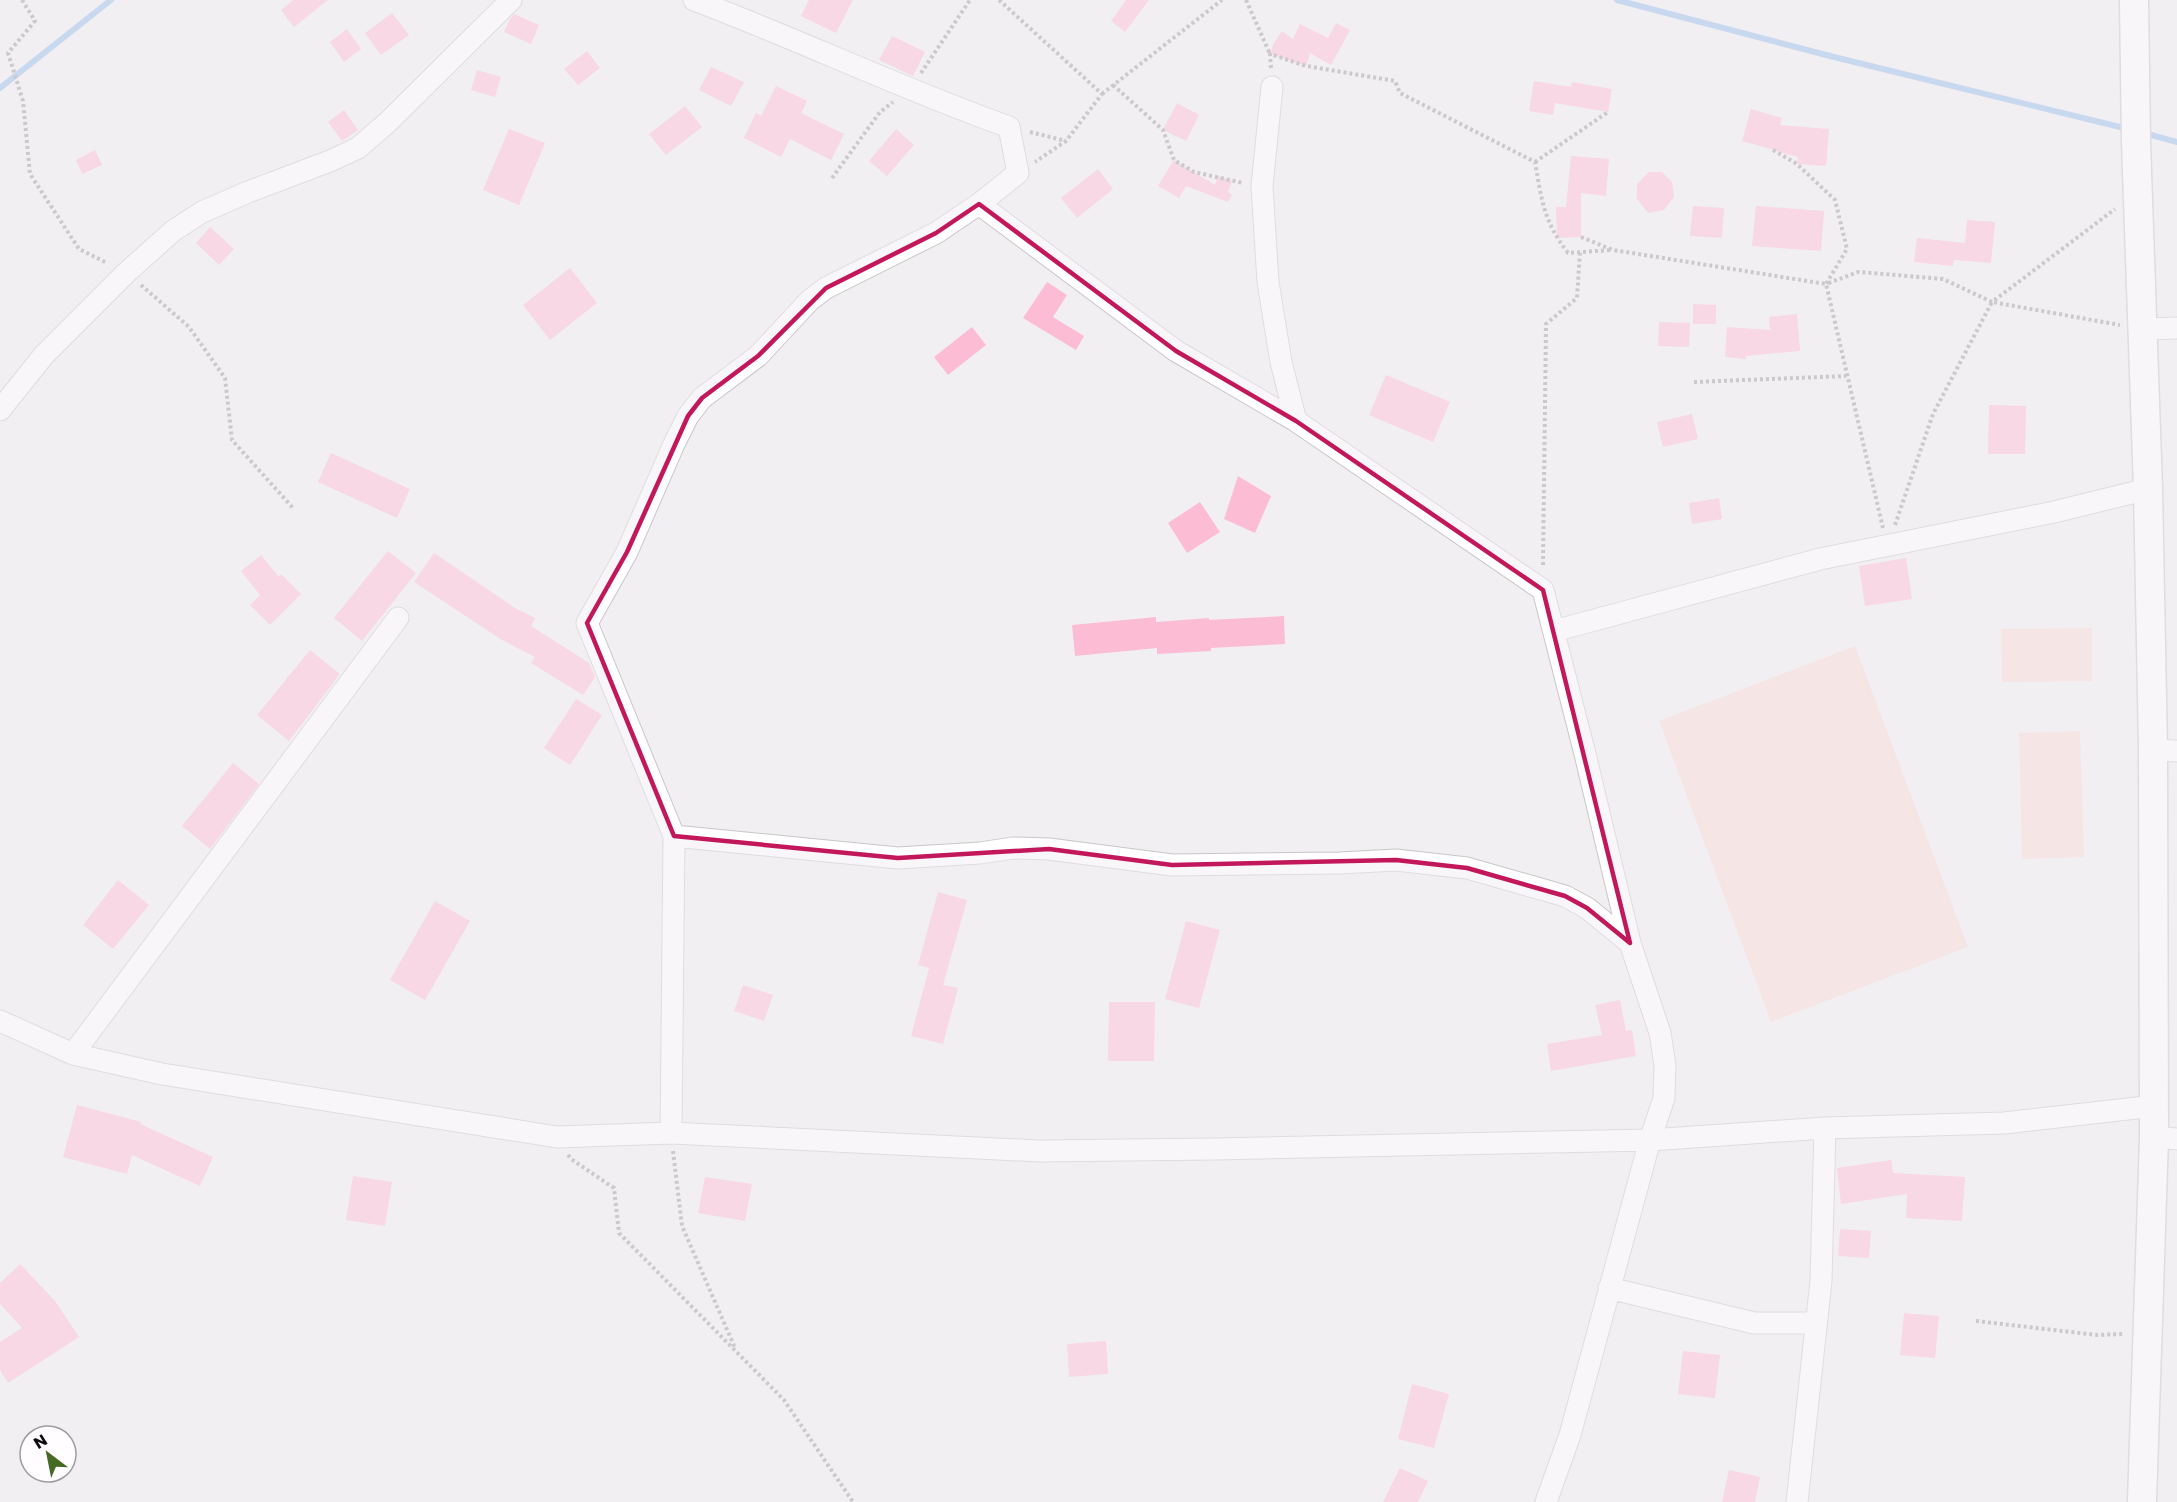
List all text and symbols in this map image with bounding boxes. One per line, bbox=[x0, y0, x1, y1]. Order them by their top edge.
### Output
north arrow bbox=[18, 1424, 78, 1484]
text: N bbox=[29, 1429, 52, 1455]

